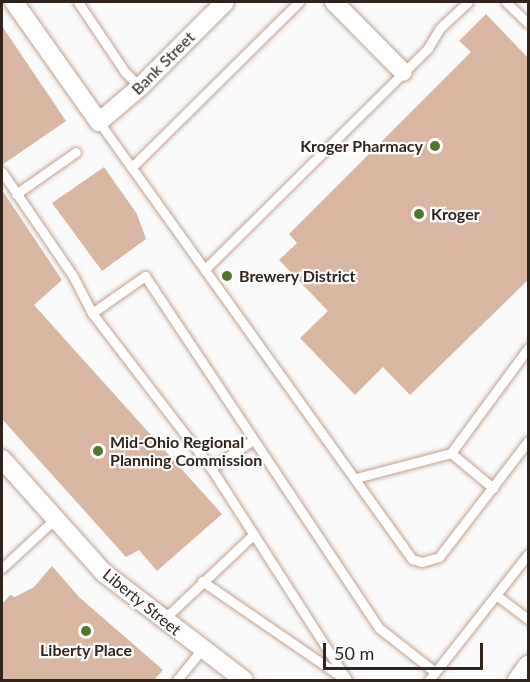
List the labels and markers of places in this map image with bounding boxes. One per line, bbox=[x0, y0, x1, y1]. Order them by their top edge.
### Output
place label: Kroger Pharmacy bbox=[300, 136, 423, 156]
marker: Kroger Pharmacy bbox=[428, 139, 442, 153]
place label: Kroger bbox=[431, 204, 480, 224]
marker: Kroger bbox=[412, 207, 426, 221]
place label: Brewery District bbox=[239, 266, 356, 286]
marker: Brewery District bbox=[220, 269, 234, 283]
place label: Mid-Ohio Regional Planning Commission bbox=[110, 432, 262, 470]
marker: Mid-Ohio Regional Planning Commission bbox=[91, 444, 105, 458]
marker: Liberty Place bbox=[79, 624, 93, 638]
place label: Liberty Place bbox=[40, 640, 132, 660]

